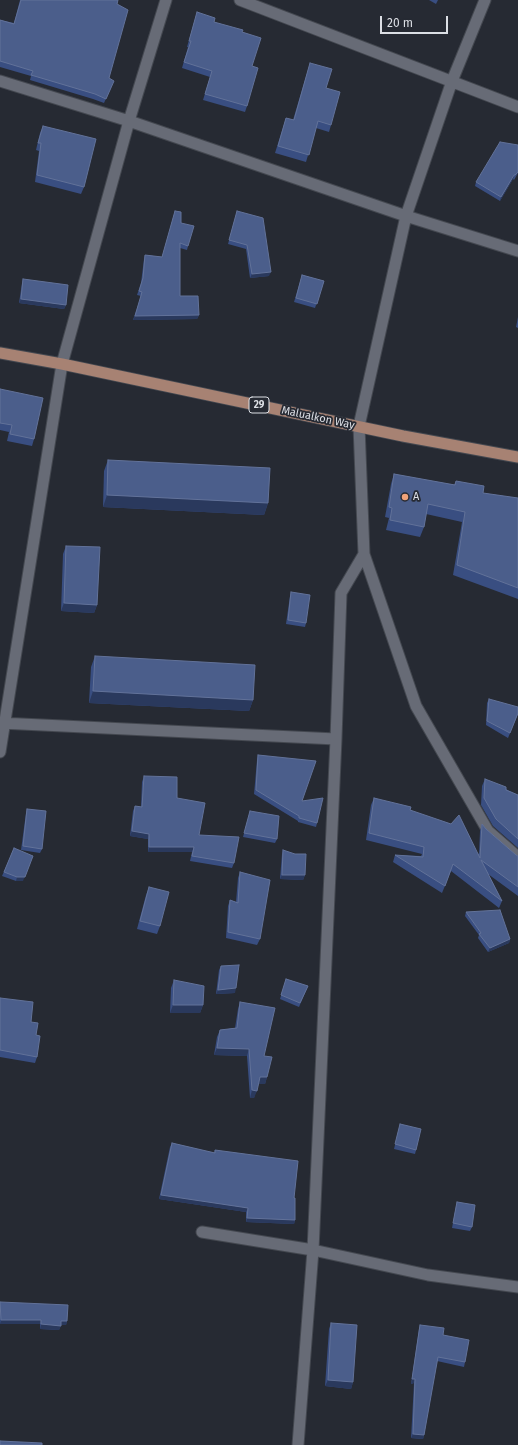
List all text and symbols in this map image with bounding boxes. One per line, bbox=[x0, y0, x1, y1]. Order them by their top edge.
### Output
scale bar bbox=[382, 8, 450, 34]
text: 20 m bbox=[387, 16, 413, 30]
road number: 29 bbox=[249, 397, 269, 413]
street label: Malualkon Way bbox=[280, 404, 356, 432]
place label: A bbox=[413, 490, 419, 504]
marker: A bbox=[400, 492, 410, 502]

